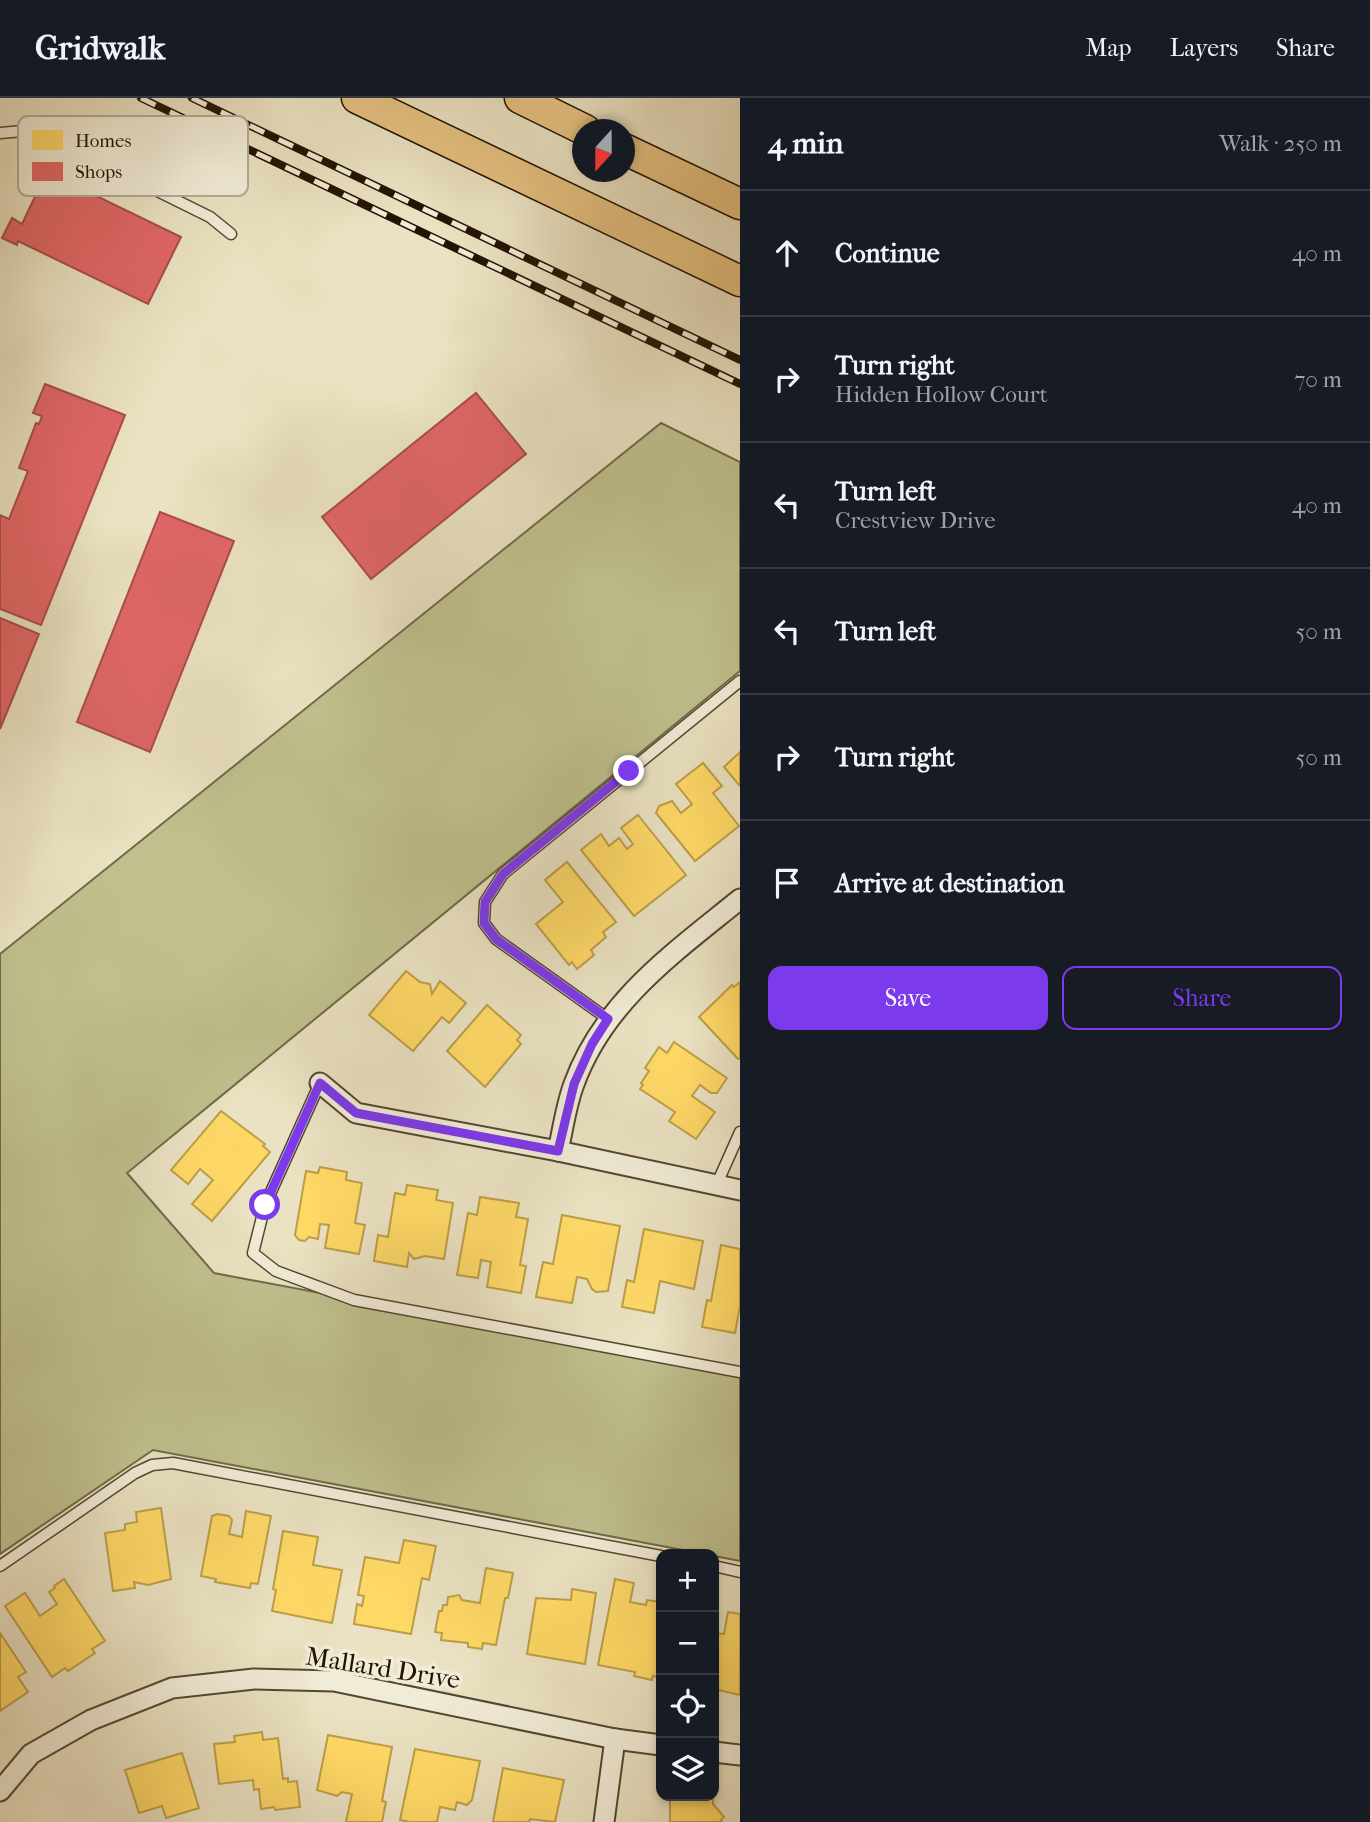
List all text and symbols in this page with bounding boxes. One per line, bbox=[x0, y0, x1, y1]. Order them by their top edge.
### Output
text: Gridwalk bbox=[35, 29, 165, 68]
text: Map bbox=[1086, 34, 1132, 62]
text: Layers bbox=[1170, 34, 1238, 62]
text: Share bbox=[1276, 34, 1335, 62]
legend bbox=[18, 116, 248, 196]
north arrow bbox=[572, 119, 635, 182]
text: 4 min bbox=[768, 126, 843, 161]
text: Homes bbox=[75, 130, 131, 152]
text: Walk · 250 m bbox=[1219, 130, 1342, 157]
text: Shops bbox=[75, 161, 122, 183]
icon: ahead bbox=[768, 234, 806, 272]
text: Continue bbox=[835, 238, 940, 269]
text: 40 m bbox=[1292, 240, 1342, 267]
text: Turn right bbox=[835, 350, 955, 381]
icon: right bbox=[768, 360, 806, 398]
text: 70 m bbox=[1294, 366, 1342, 393]
text: Hidden Hollow Court bbox=[835, 381, 1048, 408]
text: Turn left bbox=[835, 476, 936, 507]
icon: left bbox=[768, 486, 806, 524]
text: 40 m bbox=[1292, 492, 1342, 519]
text: Crestview Drive bbox=[835, 507, 996, 534]
icon: left bbox=[768, 612, 806, 650]
text: Turn left bbox=[835, 616, 936, 647]
text: 50 m bbox=[1295, 618, 1342, 645]
icon: right bbox=[768, 738, 806, 776]
text: Turn right bbox=[835, 742, 955, 773]
text: 50 m bbox=[1295, 744, 1342, 771]
route end bbox=[613, 755, 644, 786]
icon: arrive bbox=[768, 864, 806, 902]
text: Arrive at destination bbox=[835, 868, 1065, 899]
button: Save bbox=[768, 966, 1048, 1030]
button: Share bbox=[1062, 966, 1342, 1030]
route start bbox=[249, 1189, 280, 1220]
map controls bbox=[656, 1549, 719, 1801]
button: + bbox=[656, 1549, 719, 1612]
button: − bbox=[656, 1612, 719, 1675]
street label: Mallard Drive bbox=[303, 1640, 463, 1696]
button: locate bbox=[656, 1675, 719, 1738]
button: layers bbox=[656, 1738, 719, 1801]

